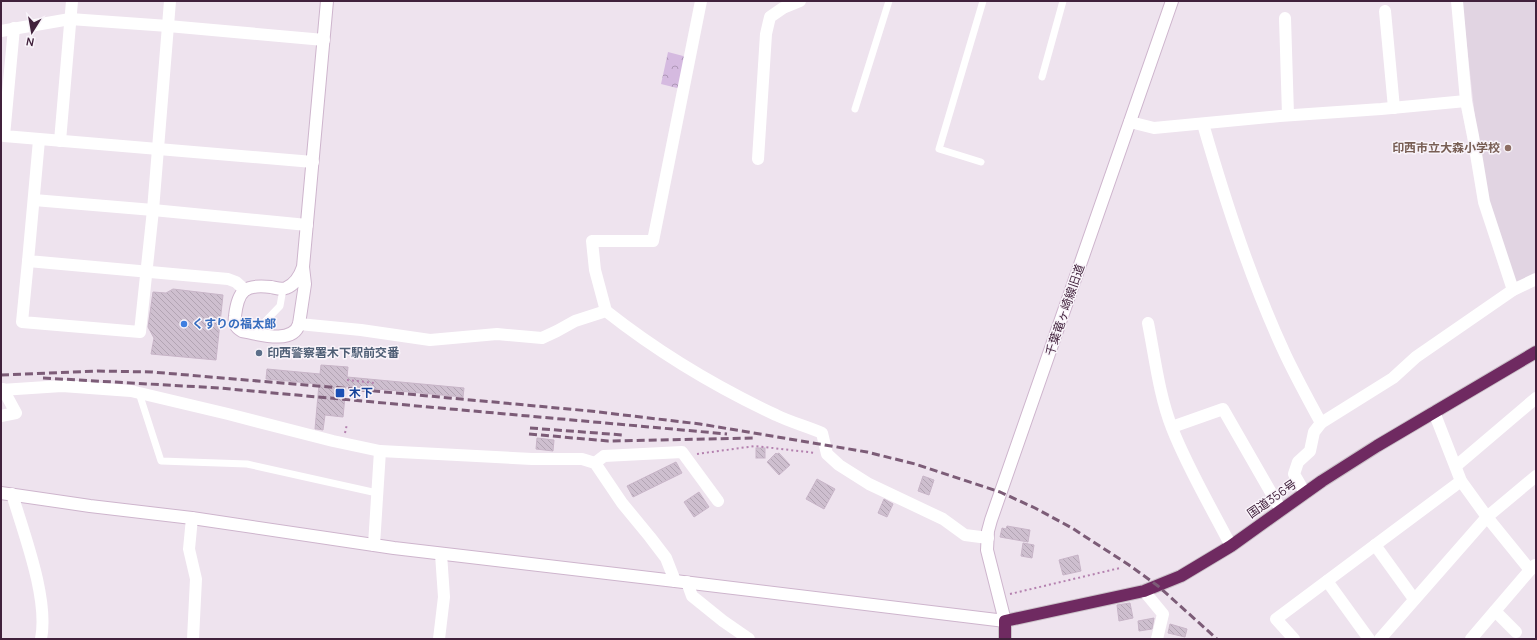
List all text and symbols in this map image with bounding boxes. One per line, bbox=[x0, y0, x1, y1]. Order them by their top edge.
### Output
north arrow bbox=[12, 12, 52, 52]
text: N bbox=[25, 34, 35, 50]
place label: 印西市立大森小学校 bbox=[1392, 139, 1500, 156]
marker: 印西市立大森小学校 bbox=[1503, 143, 1513, 153]
street label: 千葉竜ヶ崎線旧道 bbox=[1041, 262, 1088, 358]
place label: くすりの福太郎 bbox=[192, 315, 276, 332]
marker: くすりの福太郎 bbox=[179, 319, 189, 329]
place label: 印西警察署木下駅前交番 bbox=[267, 344, 400, 361]
marker: 印西警察署木下駅前交番 bbox=[254, 348, 264, 358]
place label: 木下 bbox=[349, 384, 373, 401]
marker: 木下 bbox=[334, 387, 346, 399]
street label: 国道356号 bbox=[1243, 475, 1300, 522]

